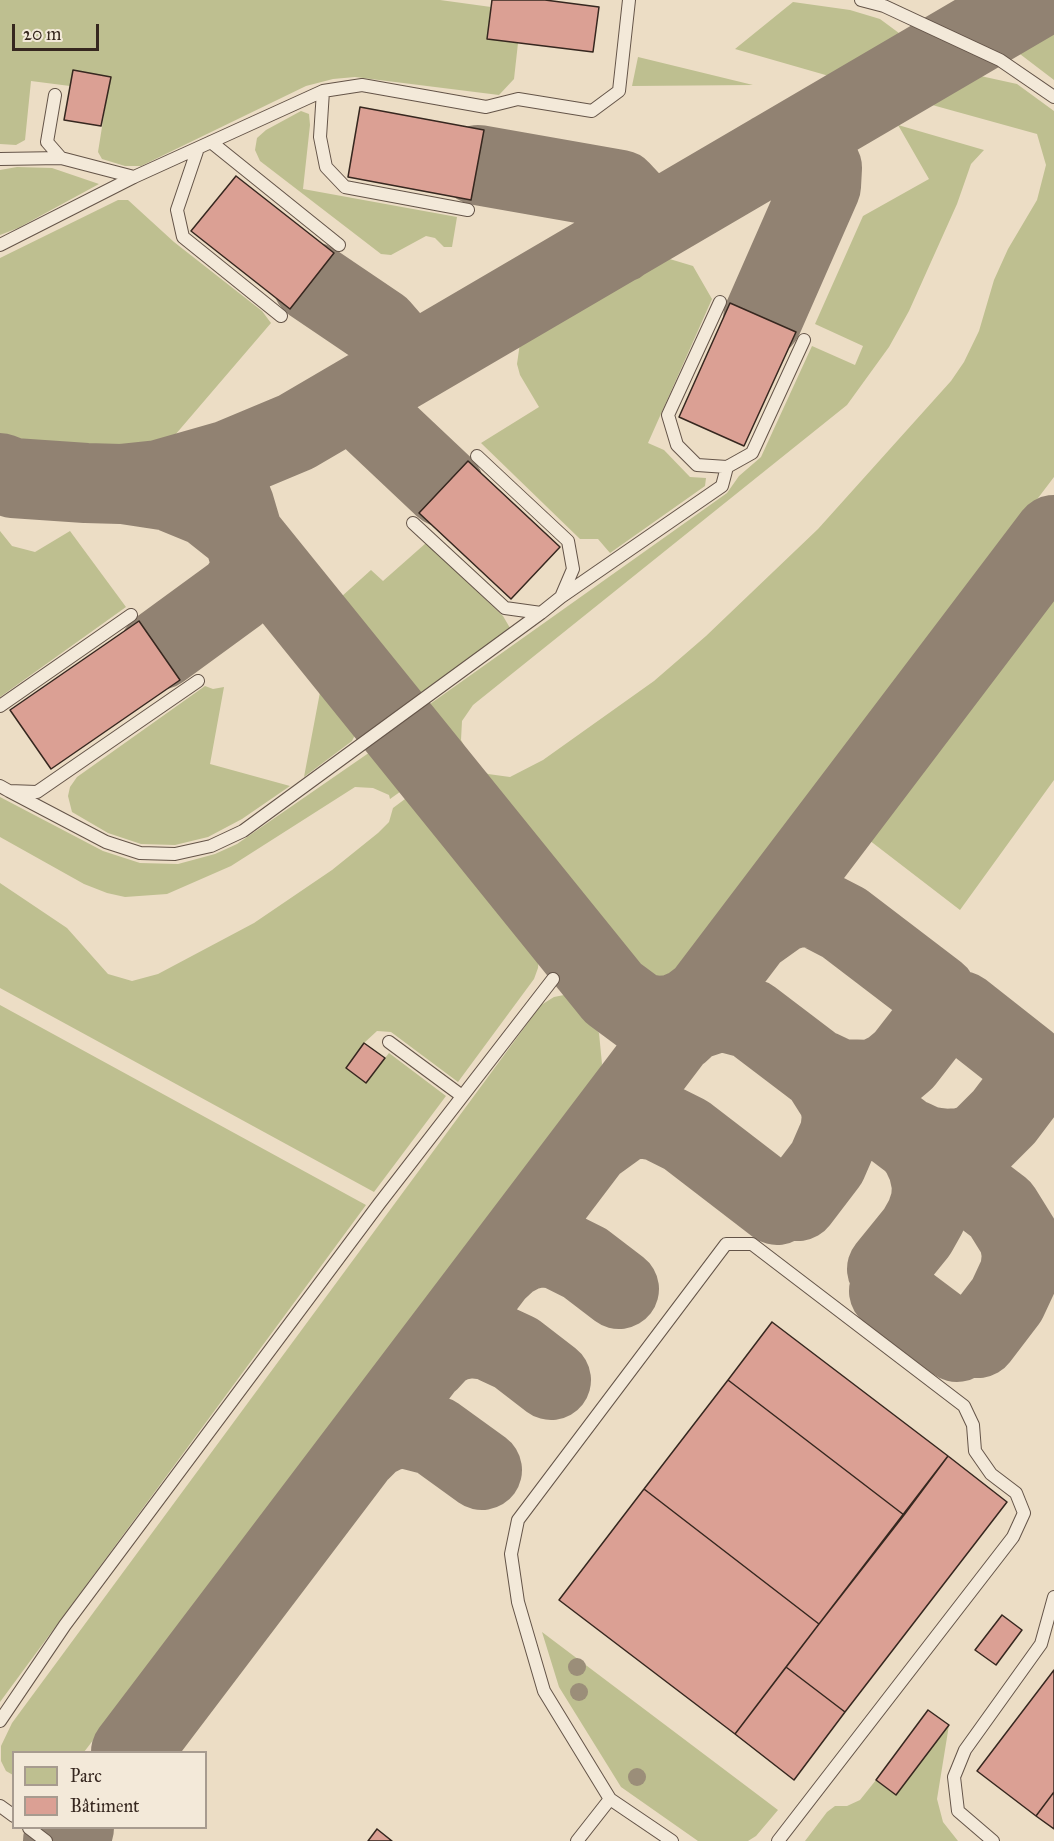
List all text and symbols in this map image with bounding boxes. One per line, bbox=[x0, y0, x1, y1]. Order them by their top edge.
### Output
scale bar bbox=[15, 12, 102, 50]
text: 20 m bbox=[23, 23, 61, 45]
legend bbox=[12, 1751, 207, 1829]
text: Parc bbox=[70, 1765, 102, 1787]
text: Bâtiment bbox=[70, 1795, 139, 1817]

